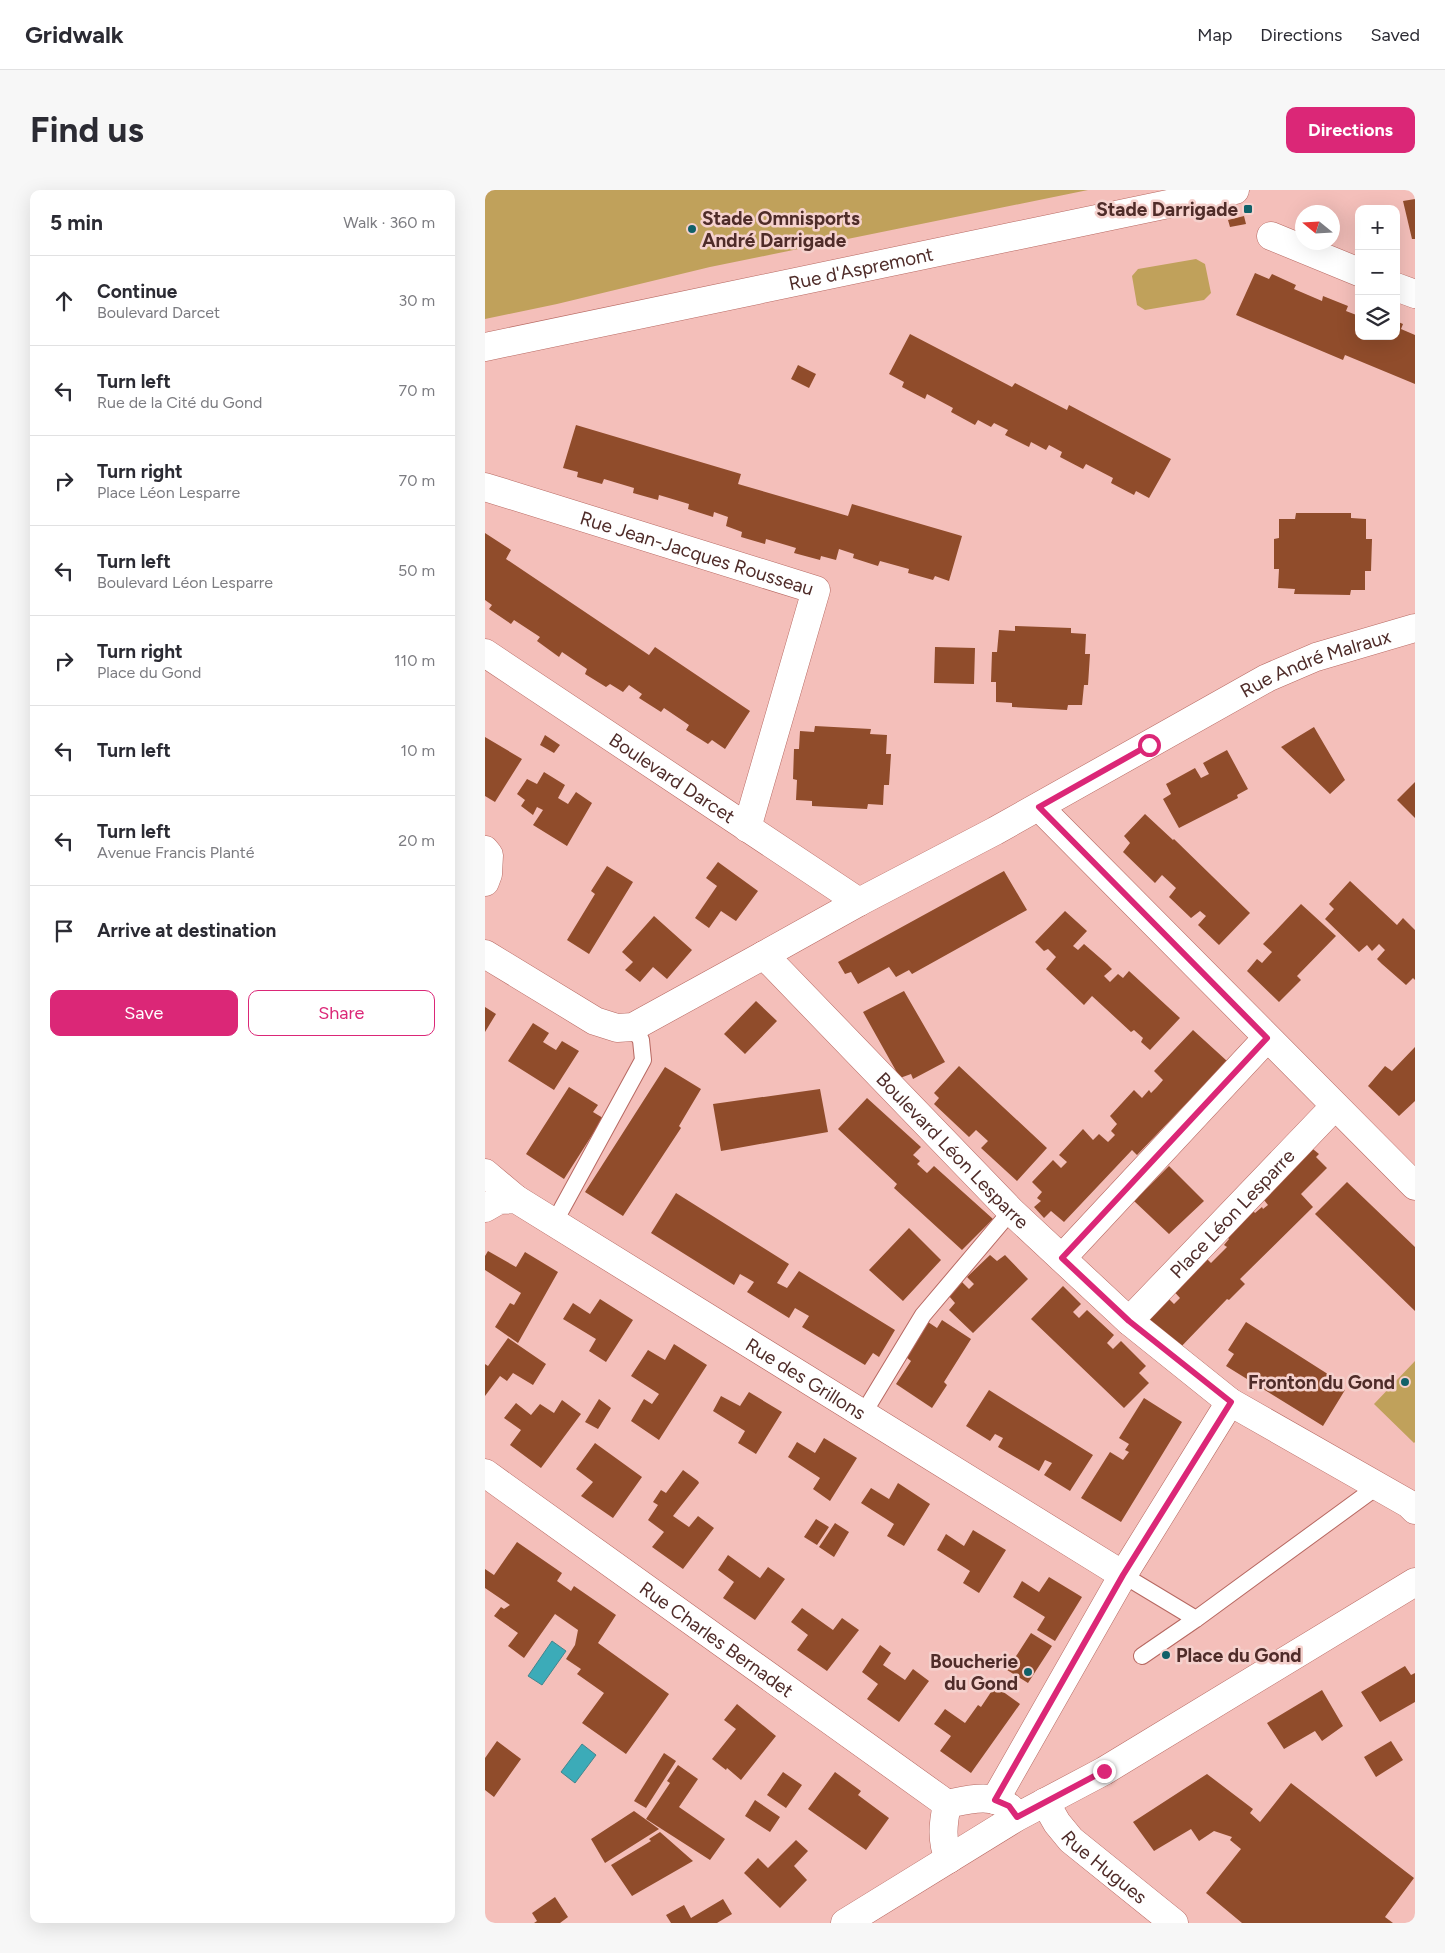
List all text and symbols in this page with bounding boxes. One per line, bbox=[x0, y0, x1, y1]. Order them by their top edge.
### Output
text: Gridwalk bbox=[25, 20, 124, 49]
text: Map bbox=[1197, 24, 1232, 46]
text: Directions bbox=[1260, 24, 1342, 46]
text: Saved bbox=[1370, 24, 1420, 46]
button: Directions bbox=[1286, 107, 1415, 153]
text: Find us bbox=[30, 109, 144, 151]
place label: Stade Darrigade bbox=[1096, 198, 1238, 221]
marker: Stade Darrigade bbox=[1242, 203, 1254, 215]
north arrow bbox=[1295, 205, 1340, 250]
map controls bbox=[1355, 205, 1400, 340]
button: + bbox=[1355, 205, 1400, 250]
place label: Stade Omnisports André Darrigade bbox=[702, 207, 860, 252]
text: 5 min bbox=[50, 210, 103, 235]
text: Walk · 360 m bbox=[343, 213, 435, 232]
marker: Stade Omnisports André Darrigade bbox=[686, 223, 698, 235]
street label: Rue d'Aspremont bbox=[786, 242, 935, 295]
button: − bbox=[1355, 250, 1400, 295]
text: Continue bbox=[97, 280, 177, 303]
icon: ahead bbox=[50, 287, 78, 315]
text: 30 m bbox=[398, 291, 435, 310]
button: layers bbox=[1355, 295, 1400, 340]
text: Boulevard Darcet bbox=[97, 303, 220, 322]
text: Turn left bbox=[97, 370, 171, 393]
icon: left bbox=[50, 377, 78, 405]
text: 70 m bbox=[399, 381, 435, 400]
text: Rue de la Cité du Gond bbox=[97, 393, 262, 412]
text: Turn right bbox=[97, 460, 183, 483]
icon: right bbox=[50, 467, 78, 495]
text: 70 m bbox=[399, 471, 435, 490]
text: Place Léon Lesparre bbox=[97, 483, 240, 502]
street label: Rue Jean-Jacques Rousseau bbox=[577, 506, 816, 601]
text: Turn left bbox=[97, 550, 171, 573]
icon: left bbox=[50, 557, 78, 585]
text: 50 m bbox=[398, 561, 435, 580]
text: Boulevard Léon Lesparre bbox=[97, 573, 273, 592]
street label: Rue André Malraux bbox=[1236, 625, 1393, 703]
text: Turn right bbox=[97, 640, 183, 663]
icon: right bbox=[50, 647, 78, 675]
text: 110 m bbox=[394, 651, 435, 670]
text: Place du Gond bbox=[97, 663, 201, 682]
street label: Boulevard Darcet bbox=[605, 728, 739, 828]
route start bbox=[1138, 734, 1161, 757]
icon: left bbox=[50, 737, 78, 765]
text: Turn left bbox=[97, 739, 171, 762]
text: 10 m bbox=[401, 741, 435, 760]
text: Turn left bbox=[97, 820, 171, 843]
icon: left bbox=[50, 827, 78, 855]
text: 20 m bbox=[398, 831, 435, 850]
text: Avenue Francis Planté bbox=[97, 843, 255, 862]
icon: arrive bbox=[50, 917, 78, 945]
text: Arrive at destination bbox=[97, 919, 276, 942]
button: Save bbox=[50, 990, 238, 1036]
button: Share bbox=[248, 990, 435, 1036]
street label: Boulevard Léon Lesparre bbox=[871, 1068, 1033, 1234]
street label: Place Léon Lesparre bbox=[1165, 1144, 1300, 1283]
street label: Rue des Grillons bbox=[741, 1333, 870, 1425]
place label: Fronton du Gond bbox=[1248, 1371, 1395, 1394]
marker: Fronton du Gond bbox=[1399, 1376, 1411, 1388]
street label: Rue Charles Bernadet bbox=[635, 1577, 798, 1702]
place label: Place du Gond bbox=[1176, 1644, 1302, 1667]
marker: Place du Gond bbox=[1160, 1649, 1172, 1661]
place label: Boucherie du Gond bbox=[930, 1650, 1018, 1695]
marker: Boucherie du Gond bbox=[1022, 1666, 1034, 1678]
route end bbox=[1093, 1760, 1116, 1783]
street label: Rue Hugues bbox=[1056, 1826, 1152, 1909]

